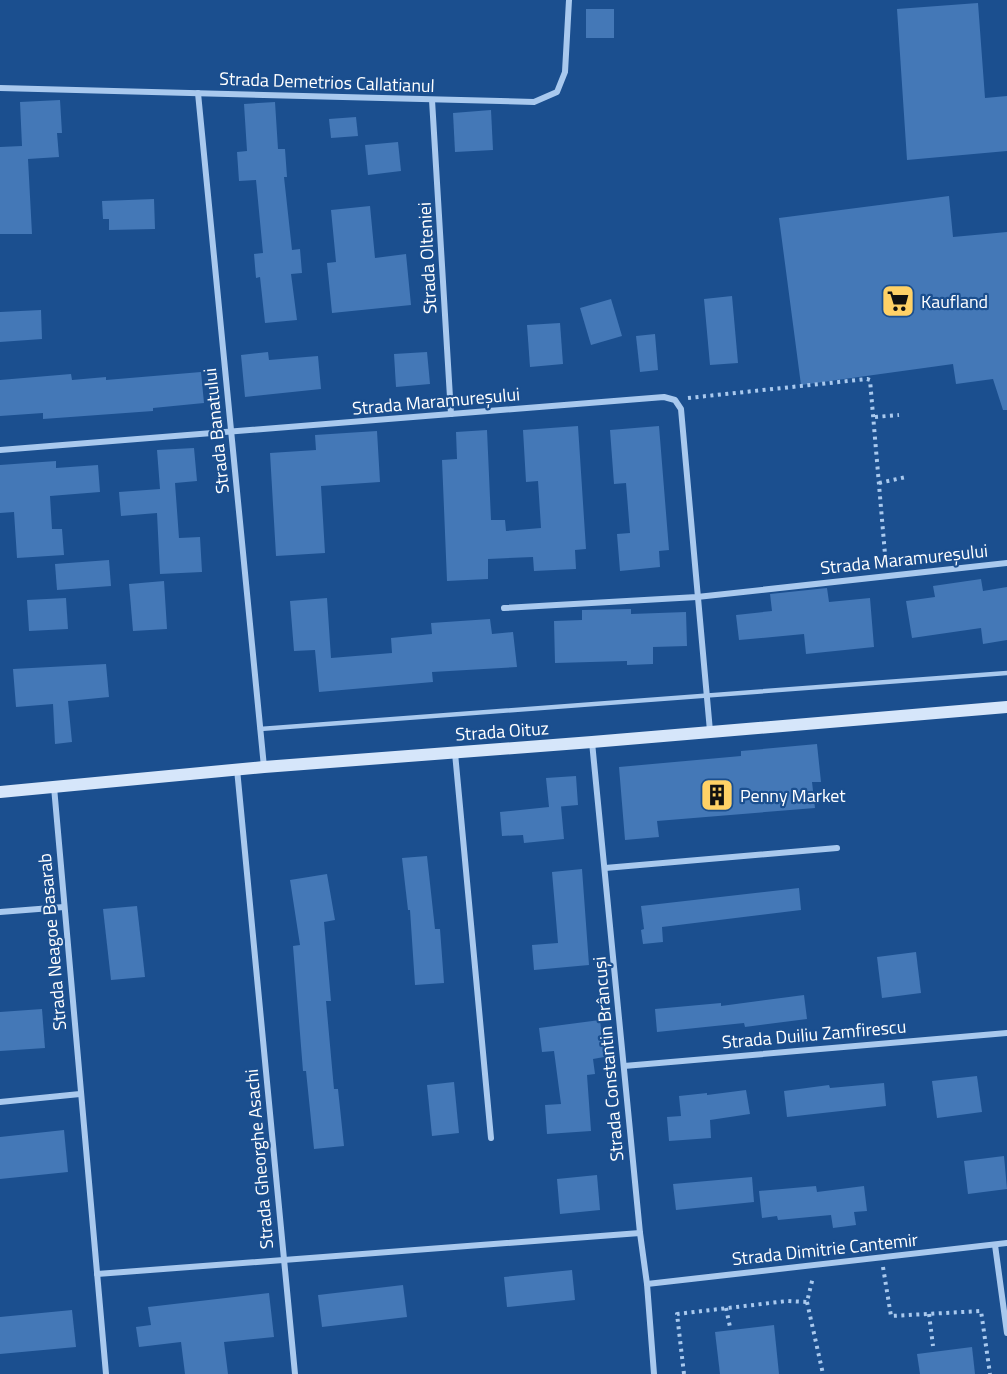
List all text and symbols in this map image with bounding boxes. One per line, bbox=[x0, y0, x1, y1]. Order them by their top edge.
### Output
street label: Strada Demetrios Callatianul bbox=[219, 65, 435, 99]
street label: Strada Olteniei bbox=[411, 201, 443, 315]
supermarket icon: Kaufland bbox=[880, 283, 916, 319]
place label: Kaufland bbox=[921, 288, 988, 315]
street label: Strada Banatului bbox=[196, 367, 236, 495]
street label: Strada Maramureșului bbox=[351, 380, 521, 422]
street label: Strada Maramureșului bbox=[819, 537, 989, 581]
street label: Strada Oituz bbox=[454, 714, 550, 748]
building icon: Penny Market bbox=[699, 777, 735, 813]
place label: Penny Market bbox=[740, 782, 846, 809]
street label: Strada Neagoe Basarab bbox=[31, 852, 73, 1032]
street label: Strada Constantin Brâncuși bbox=[586, 956, 630, 1162]
street label: Strada Duiliu Zamfirescu bbox=[721, 1012, 907, 1056]
street label: Strada Gheorghe Asachi bbox=[238, 1068, 280, 1250]
street label: Strada Dimitrie Cantemir bbox=[731, 1226, 919, 1272]

